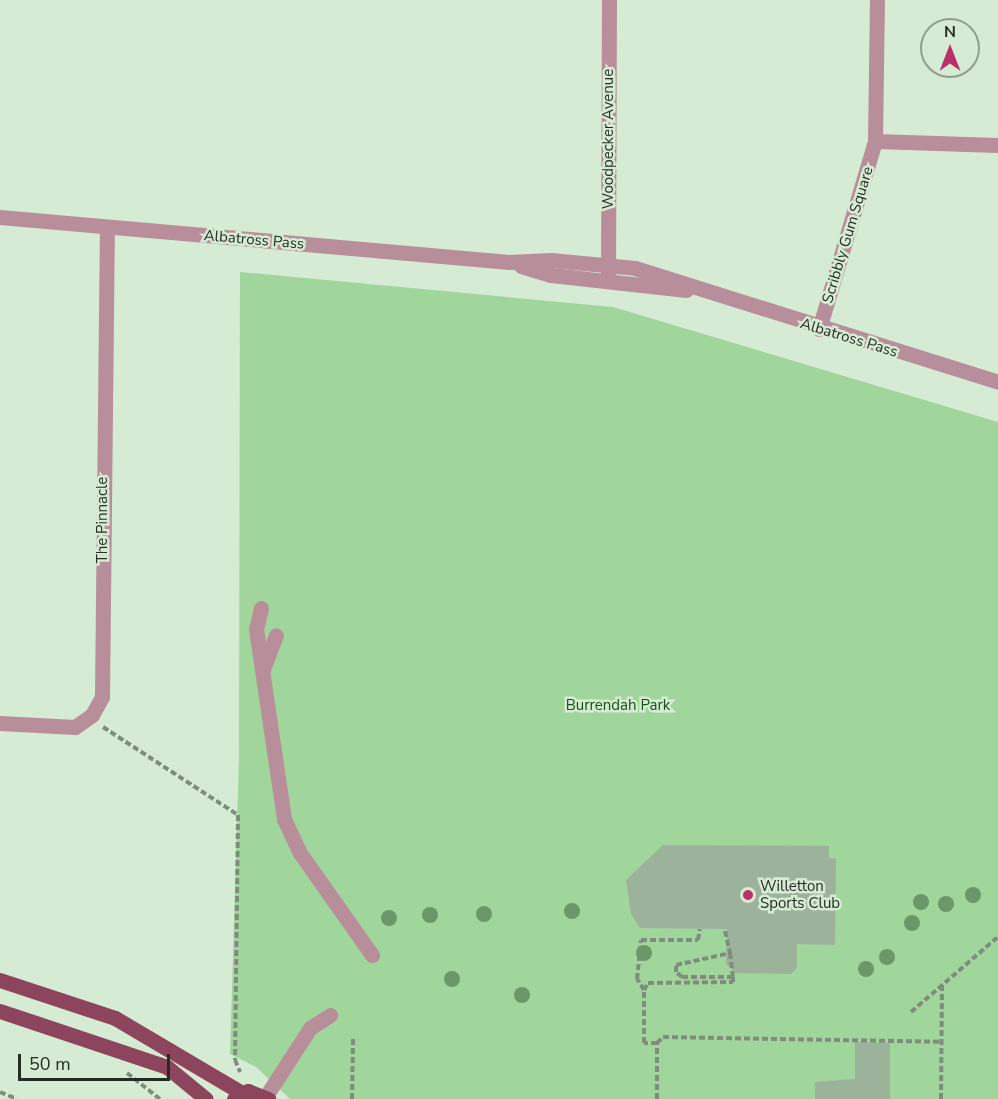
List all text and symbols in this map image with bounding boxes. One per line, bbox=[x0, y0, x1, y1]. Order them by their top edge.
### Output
north arrow bbox=[920, 18, 980, 78]
text: N bbox=[944, 21, 956, 43]
street label: Woodpecker Avenue bbox=[600, 69, 618, 209]
street label: Scribbly Gum Square bbox=[819, 165, 877, 305]
street label: Albatross Pass bbox=[203, 227, 305, 253]
street label: Albatross Pass bbox=[798, 315, 900, 361]
street label: The Pinnacle bbox=[94, 477, 112, 563]
park label: Burrendah Park bbox=[566, 697, 670, 715]
place label: Willetton Sports Club bbox=[760, 877, 840, 912]
marker: Willetton Sports Club bbox=[741, 888, 755, 902]
scale bar bbox=[21, 1042, 172, 1080]
text: 50 m bbox=[29, 1052, 71, 1076]

